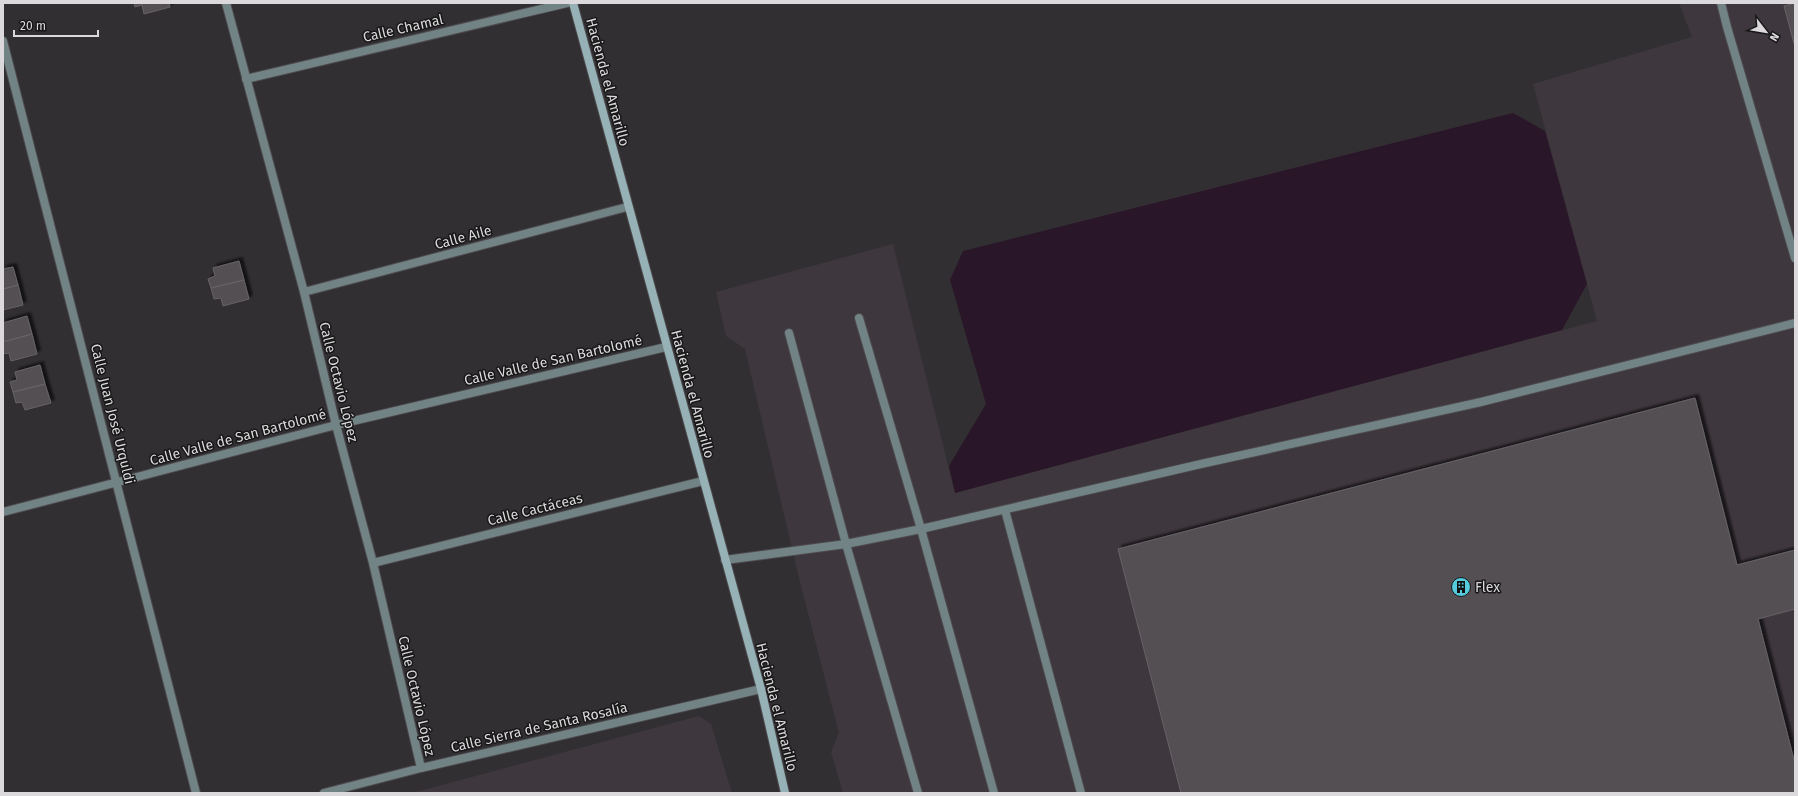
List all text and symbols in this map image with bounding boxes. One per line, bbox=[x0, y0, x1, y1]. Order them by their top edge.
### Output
street label: Calle Chamal bbox=[361, 11, 445, 46]
scale bar bbox=[14, 12, 98, 38]
north arrow bbox=[1746, 12, 1786, 52]
street label: Hacienda el Amarillo bbox=[582, 16, 633, 148]
text: 20 m bbox=[20, 19, 46, 33]
text: N bbox=[1767, 30, 1782, 43]
street label: Calle Aile bbox=[433, 222, 493, 253]
street label: Calle Octavio López bbox=[315, 320, 362, 444]
street label: Hacienda el Amarillo bbox=[667, 328, 718, 460]
street label: Calle Valle de San Bartolomé bbox=[462, 332, 644, 389]
street label: Calle Juan José Urquldi bbox=[87, 342, 138, 486]
street label: Calle Valle de San Bartolomé bbox=[148, 406, 328, 469]
street label: Calle Cactáceas bbox=[486, 489, 585, 529]
building icon: Flex bbox=[1450, 576, 1472, 598]
place label: Flex bbox=[1475, 579, 1500, 596]
street label: Calle Octavio López bbox=[394, 634, 439, 758]
street label: Hacienda el Amarillo bbox=[752, 641, 801, 773]
street label: Calle Sierra de Santa Rosalía bbox=[449, 699, 629, 756]

